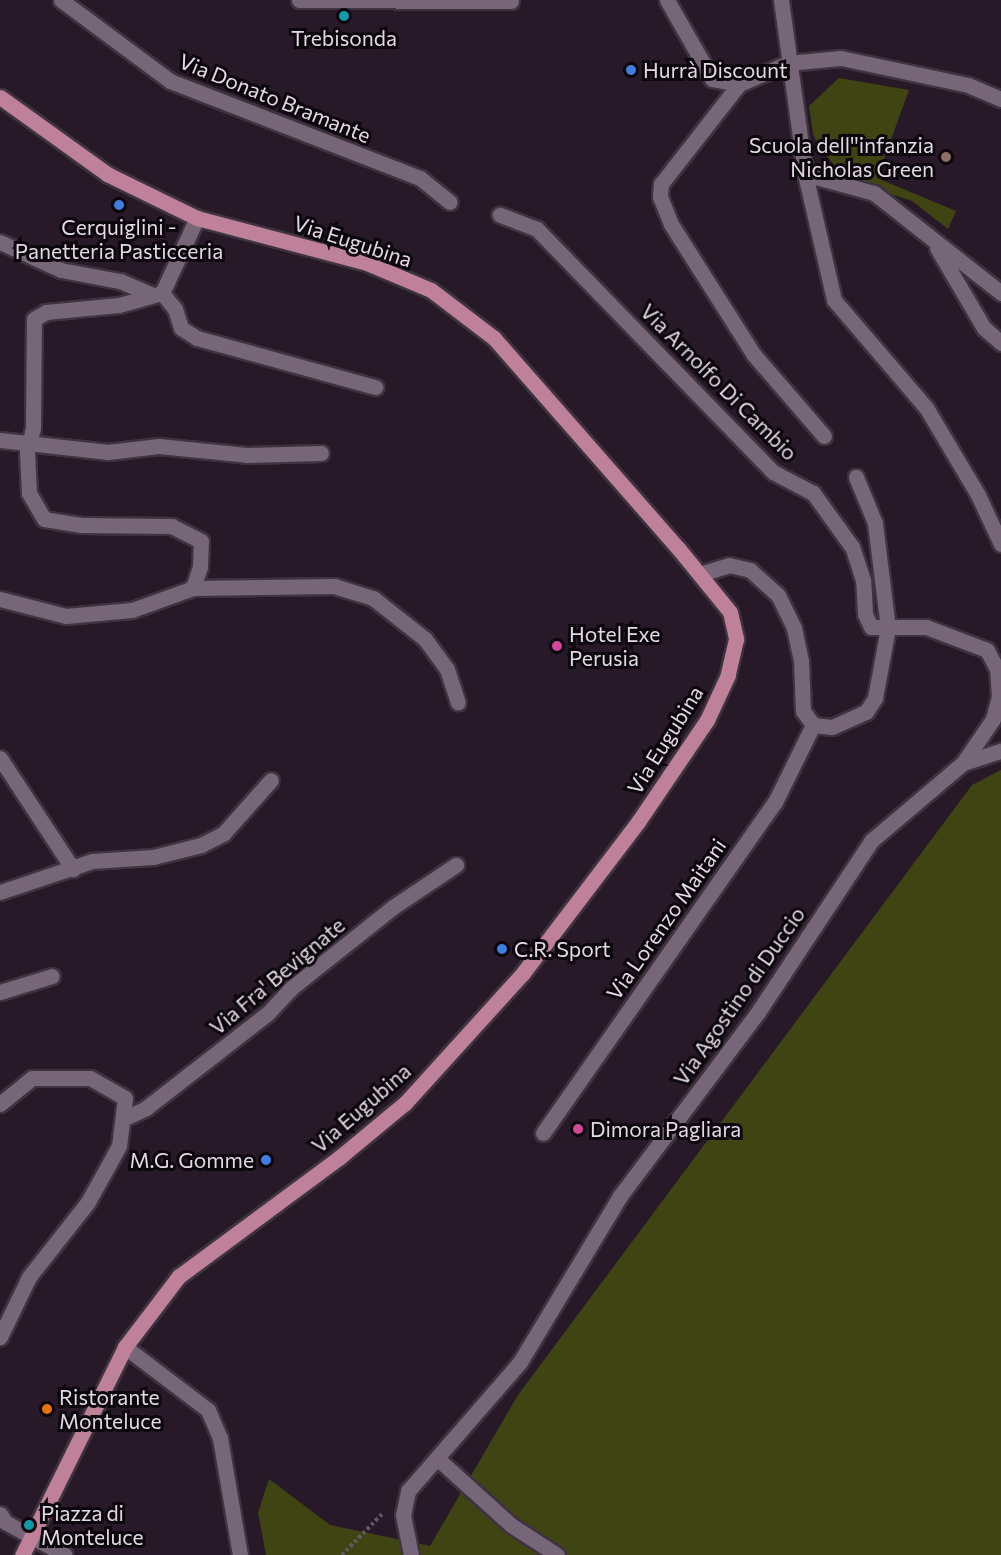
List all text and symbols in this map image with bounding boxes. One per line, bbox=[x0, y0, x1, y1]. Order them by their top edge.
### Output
marker: Trebisonda bbox=[337, 9, 351, 23]
place label: Trebisonda bbox=[291, 25, 397, 51]
street label: Via Donato Bramante bbox=[175, 48, 375, 148]
place label: Hurrà Discount bbox=[643, 57, 788, 83]
marker: Hurrà Discount bbox=[624, 63, 638, 77]
place label: Scuola dell''infanzia Nicholas Green bbox=[749, 132, 934, 182]
marker: Scuola dell''infanzia Nicholas Green bbox=[939, 150, 953, 164]
marker: Cerquiglini - Panetteria Pasticceria bbox=[112, 198, 126, 212]
street label: Via Eugubina bbox=[291, 210, 415, 272]
place label: Cerquiglini - Panetteria Pasticceria bbox=[15, 214, 223, 264]
street label: Via Arnolfo Di Cambio bbox=[636, 299, 802, 465]
place label: Hotel Exe Perusia bbox=[569, 621, 660, 671]
marker: Hotel Exe Perusia bbox=[550, 639, 564, 653]
street label: Via Eugubina bbox=[622, 681, 708, 799]
street label: Via Lorenzo Maitani bbox=[601, 834, 731, 1004]
street label: Via Agostino di Duccio bbox=[668, 902, 810, 1090]
street label: Via Fra' Bevignate bbox=[204, 912, 350, 1040]
place label: C.R. Sport bbox=[514, 936, 611, 962]
marker: C.R. Sport bbox=[495, 942, 509, 956]
street label: Via Eugubina bbox=[306, 1058, 416, 1158]
place label: Dimora Pagliara bbox=[590, 1116, 741, 1142]
marker: Dimora Pagliara bbox=[571, 1122, 585, 1136]
place label: M.G. Gomme bbox=[129, 1147, 254, 1173]
marker: M.G. Gomme bbox=[259, 1153, 273, 1167]
place label: Ristorante Monteluce bbox=[59, 1384, 162, 1434]
marker: Ristorante Monteluce bbox=[40, 1402, 54, 1416]
place label: Piazza di Monteluce bbox=[41, 1500, 144, 1550]
marker: Piazza di Monteluce bbox=[22, 1518, 36, 1532]

